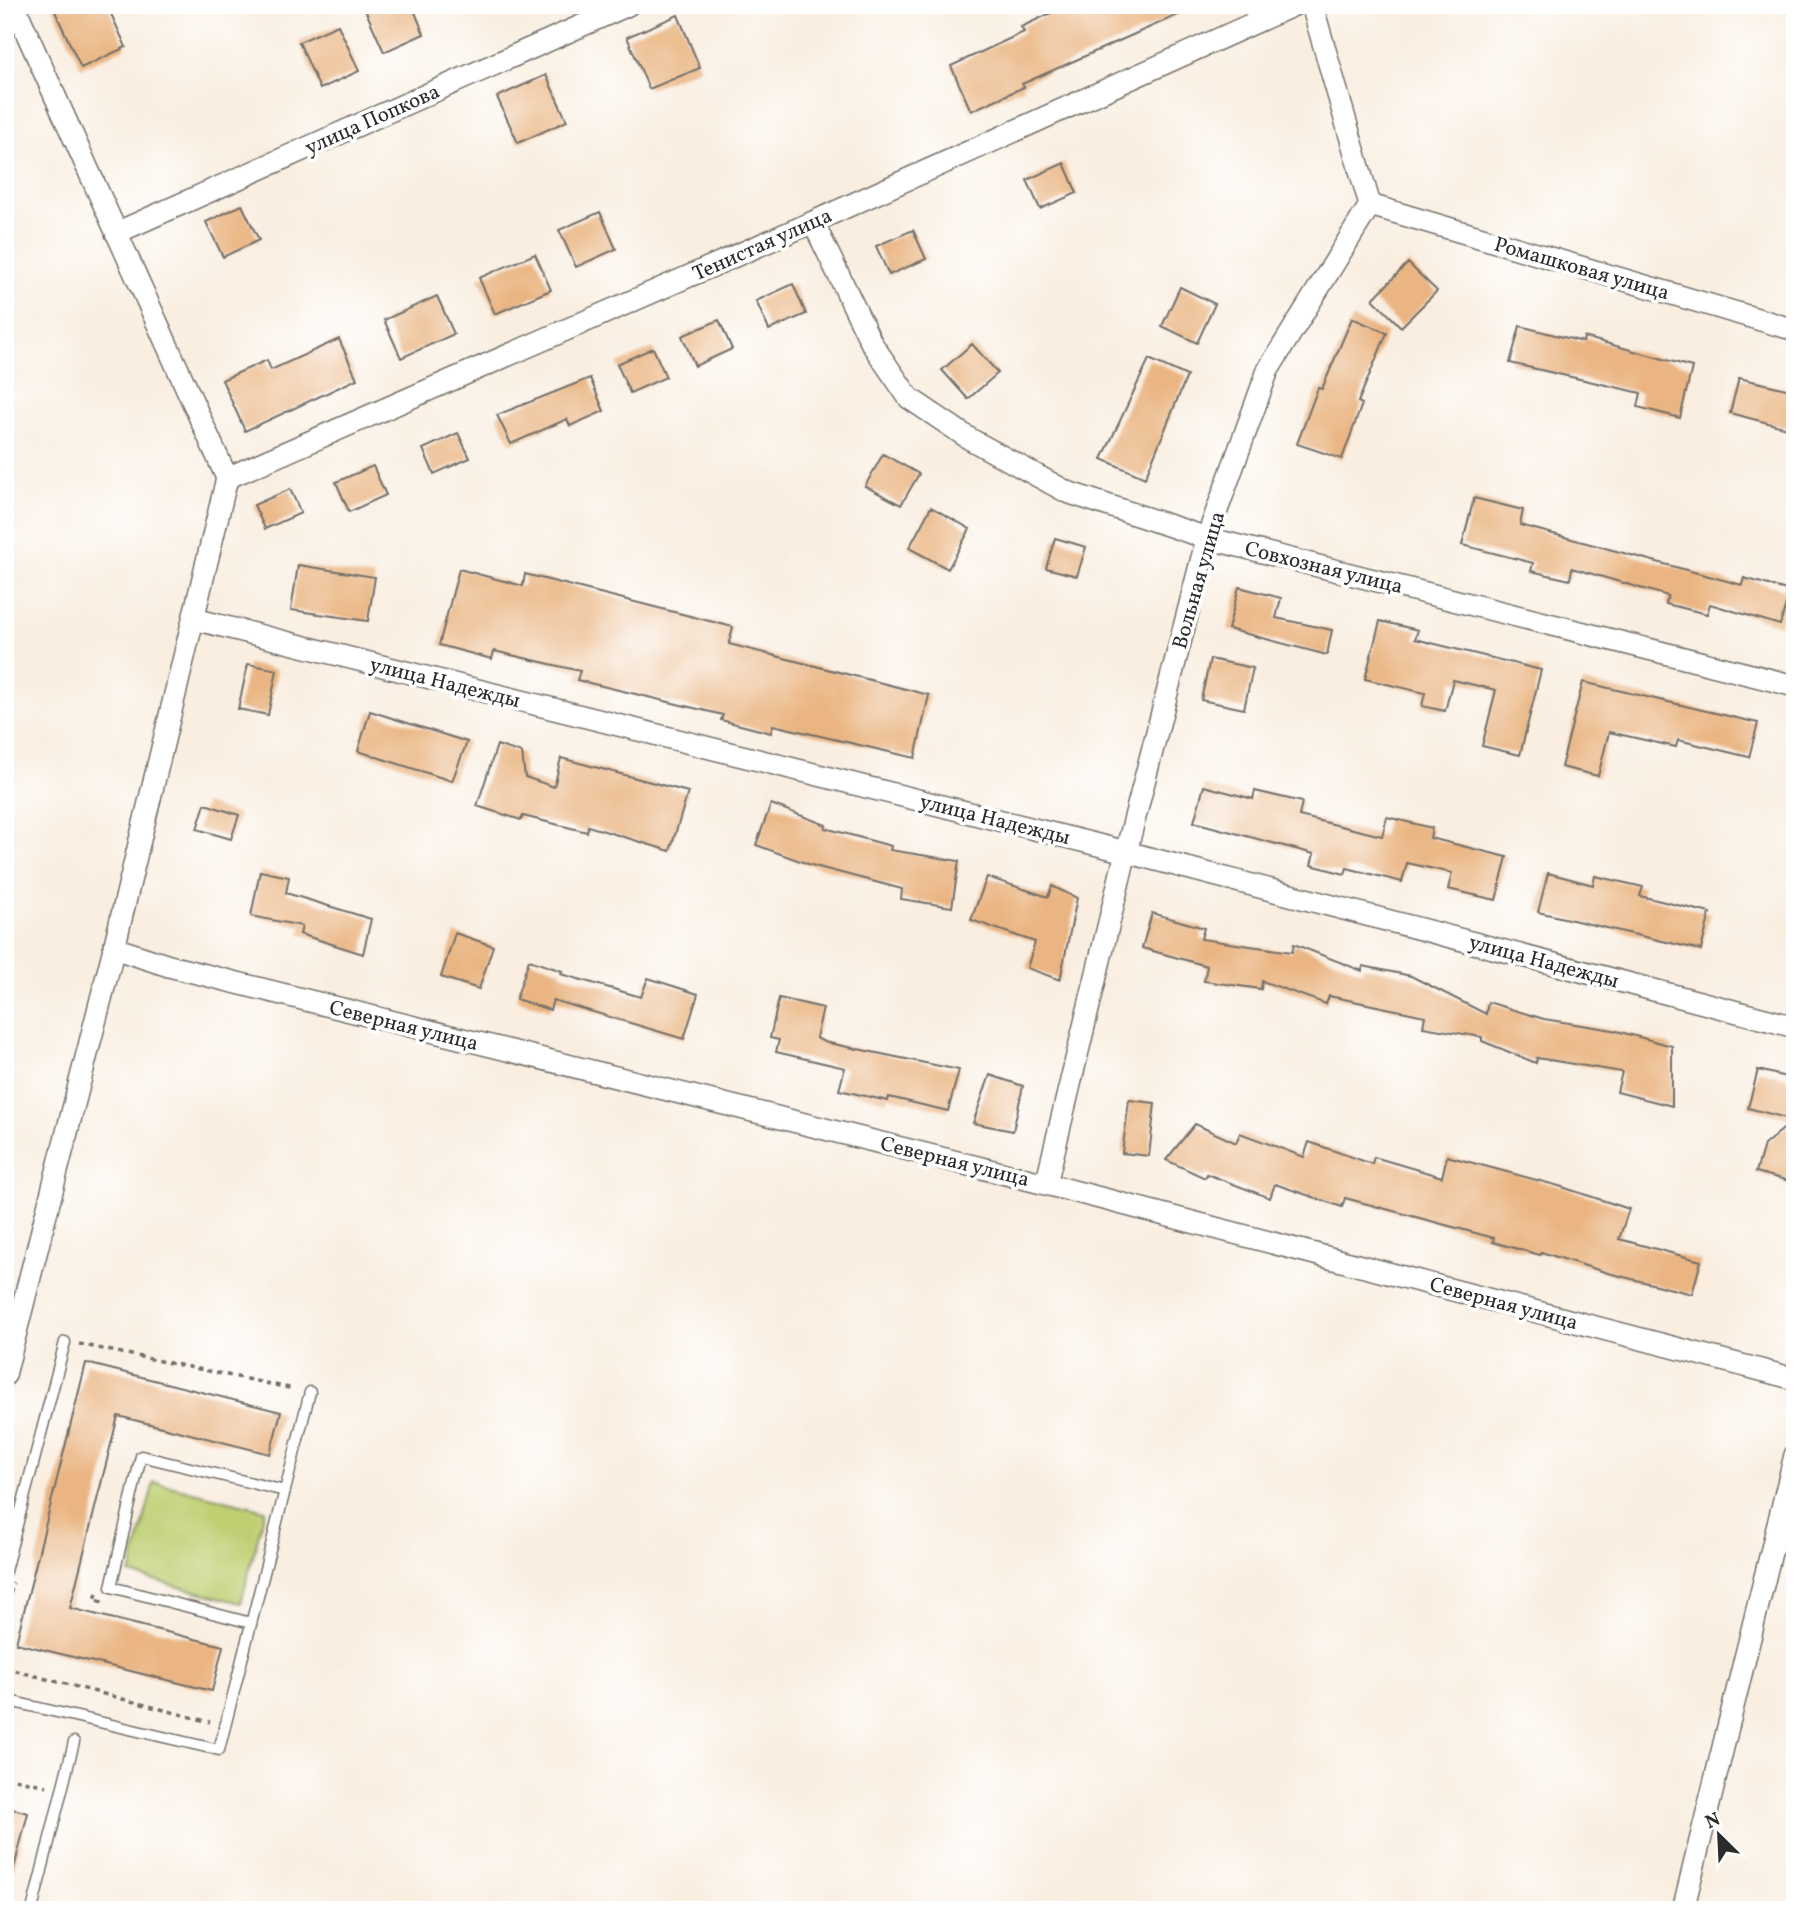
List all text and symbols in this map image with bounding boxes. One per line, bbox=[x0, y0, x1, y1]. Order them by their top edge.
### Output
street label: улица Попкова bbox=[301, 78, 445, 163]
street label: Тенистая улица bbox=[688, 202, 837, 289]
street label: Ромашковая улица bbox=[1491, 231, 1673, 308]
street label: Вольная улица bbox=[1166, 508, 1233, 653]
street label: Совхозная улица bbox=[1241, 535, 1406, 602]
street label: улица Надежды bbox=[366, 651, 523, 716]
street label: улица Надежды bbox=[916, 788, 1073, 853]
street label: улица Надежды bbox=[1465, 928, 1622, 996]
street label: Северная улица bbox=[326, 994, 481, 1059]
street label: Северная улица bbox=[877, 1130, 1032, 1195]
street label: Северная улица bbox=[1426, 1271, 1581, 1338]
north arrow bbox=[1685, 1800, 1755, 1870]
text: N bbox=[1701, 1807, 1725, 1836]

